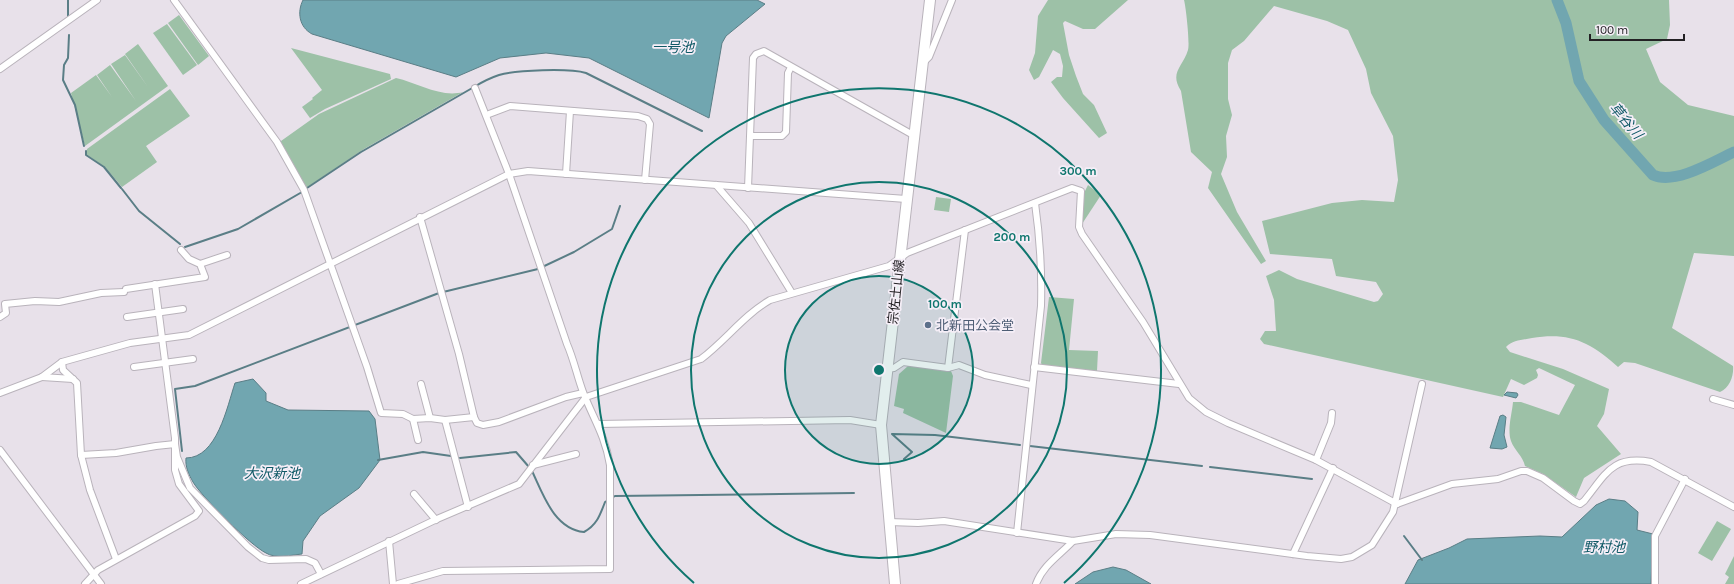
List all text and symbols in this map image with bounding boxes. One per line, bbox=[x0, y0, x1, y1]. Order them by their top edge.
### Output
scale bar bbox=[1590, 16, 1684, 42]
text: 100 m bbox=[1596, 23, 1628, 37]
water label: 一号池 bbox=[652, 39, 696, 56]
water label: 草谷川 bbox=[1606, 99, 1647, 144]
text: 300 m bbox=[1059, 164, 1097, 178]
text: 200 m bbox=[994, 230, 1030, 244]
street label: 宗佐土山線 bbox=[885, 259, 907, 325]
text: 100 m bbox=[928, 297, 962, 311]
place label: 北新田公会堂 bbox=[936, 318, 1014, 333]
marker: 北新田公会堂 bbox=[923, 320, 933, 330]
centre of rings bbox=[872, 363, 886, 377]
water label: 大沢新池 bbox=[244, 465, 302, 482]
water label: 野村池 bbox=[1583, 539, 1627, 556]

